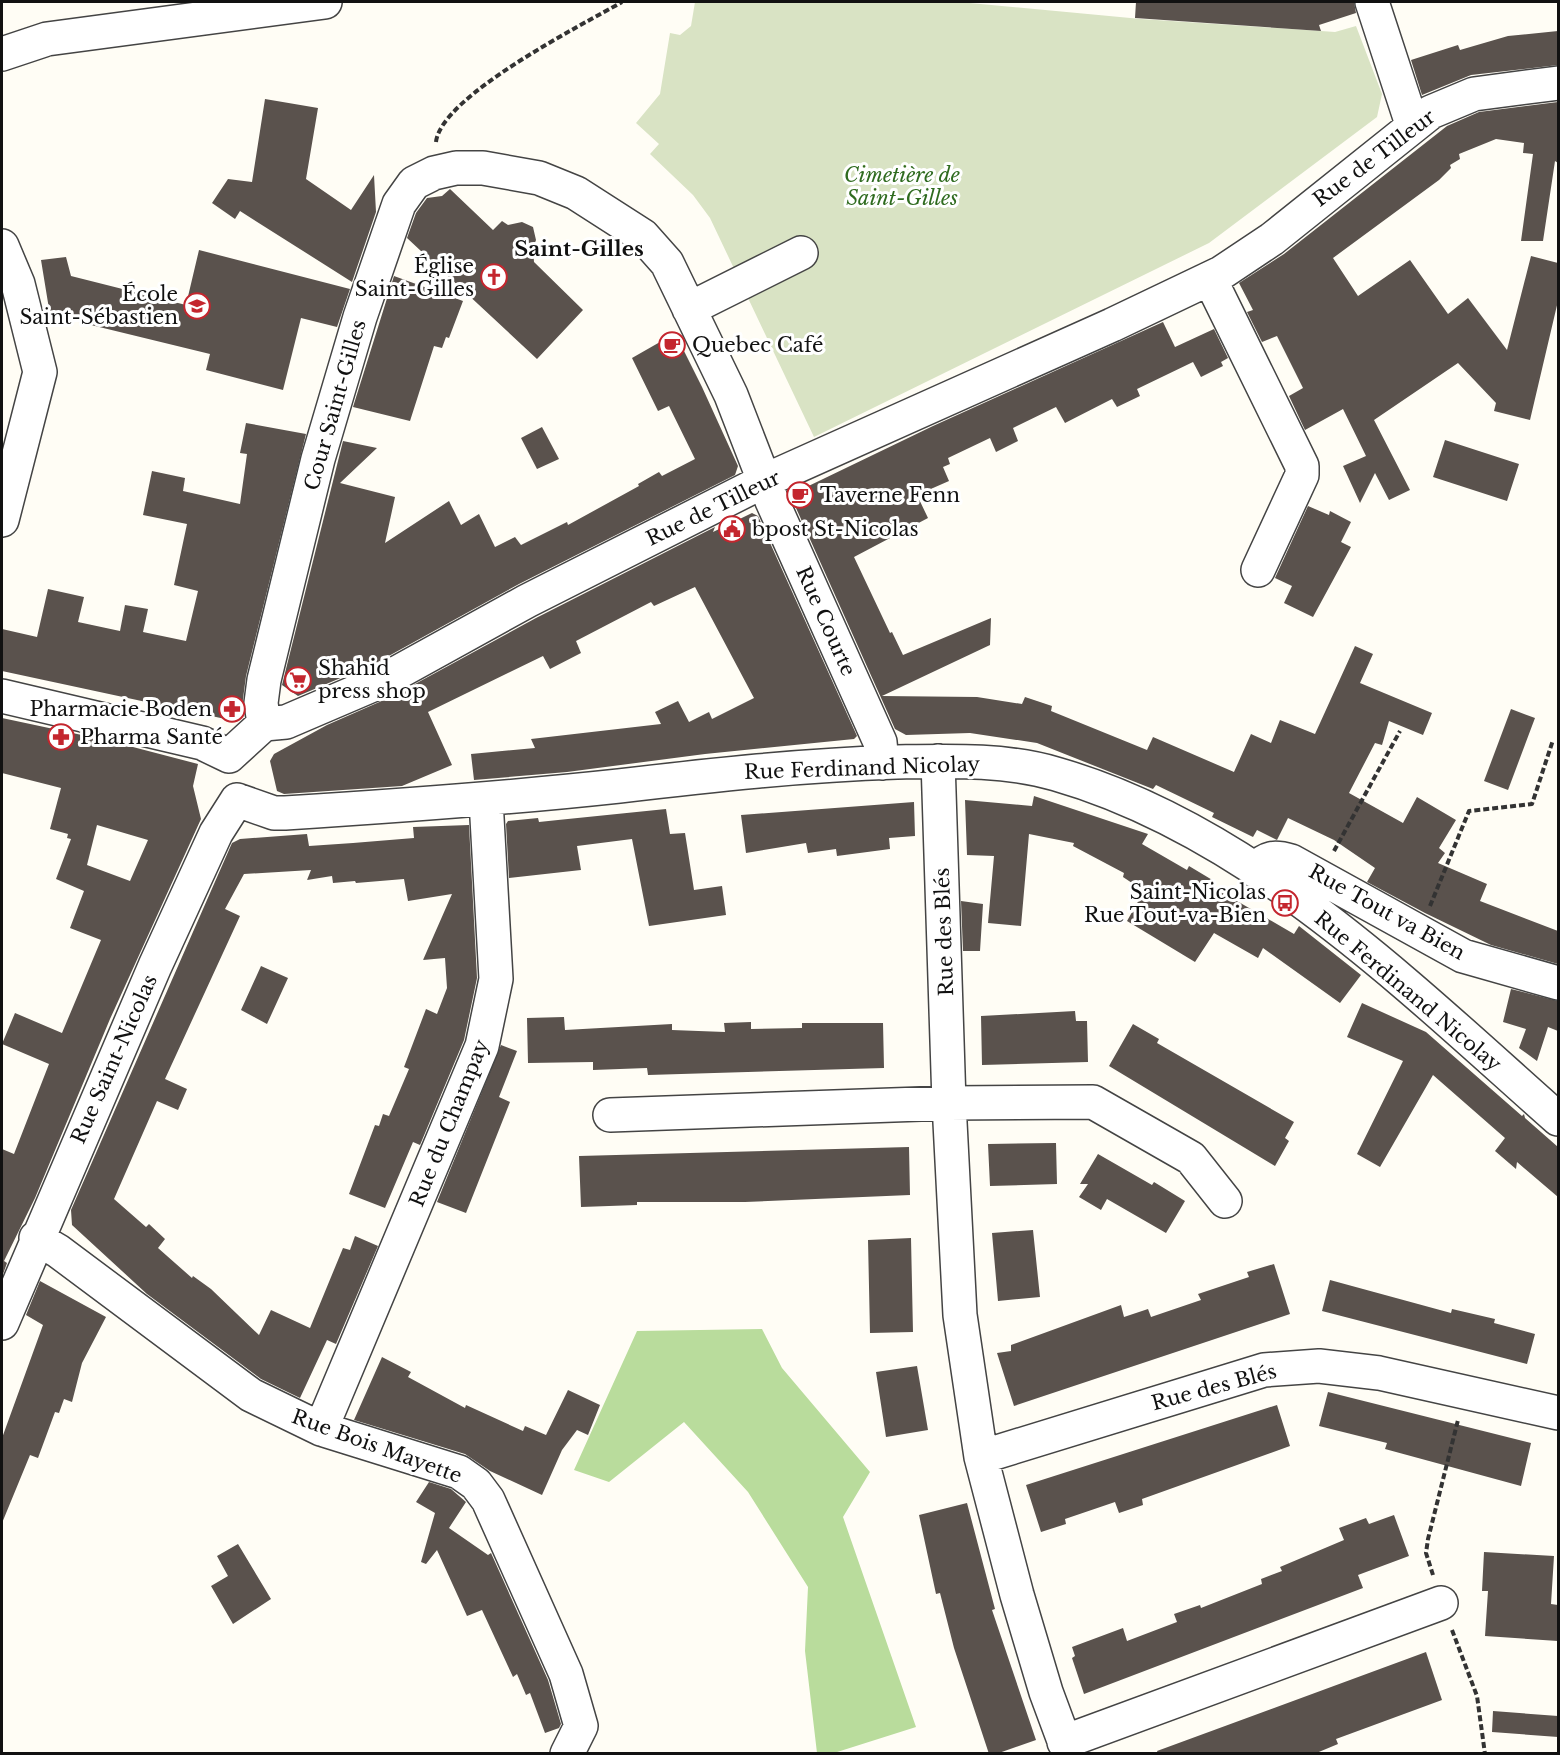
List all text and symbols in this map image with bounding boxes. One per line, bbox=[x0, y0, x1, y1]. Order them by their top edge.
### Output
street label: Rue de Tilleur bbox=[1308, 104, 1440, 212]
park label: Cimetière de Saint-Gilles bbox=[844, 163, 960, 210]
district label: Saint-Gilles bbox=[514, 236, 644, 262]
place label: Église Saint-Gilles bbox=[355, 253, 474, 301]
church icon: Église Saint-Gilles bbox=[479, 262, 509, 292]
place label: École Saint-Sébastien bbox=[19, 281, 178, 329]
school or university icon: École Saint-Sébastien bbox=[182, 291, 212, 321]
street label: Cour Saint-Gilles bbox=[299, 317, 371, 493]
cafe icon: Quebec Café bbox=[657, 330, 687, 360]
place label: Quebec Café bbox=[692, 333, 823, 357]
street label: Rue de Tilleur bbox=[642, 465, 784, 551]
cafe icon: Taverne Fenn bbox=[785, 480, 815, 510]
place label: Taverne Fenn bbox=[820, 483, 960, 507]
public building icon: bpost St-Nicolas bbox=[717, 514, 747, 544]
place label: bpost St-Nicolas bbox=[751, 517, 919, 541]
street label: Rue Courte bbox=[791, 562, 861, 680]
place label: Shahid press shop bbox=[318, 656, 426, 703]
supermarket icon: Shahid press shop bbox=[283, 665, 313, 695]
pharmacy icon: Pharmacie Boden bbox=[217, 694, 247, 724]
place label: Pharmacie Boden bbox=[29, 697, 212, 721]
pharmacy icon: Pharma Santé bbox=[46, 722, 76, 752]
place label: Pharma Santé bbox=[80, 725, 223, 749]
street label: Rue Ferdinand Nicolay bbox=[743, 752, 981, 784]
street label: Rue Tout va Bien bbox=[1305, 859, 1469, 965]
street label: Rue des Blés bbox=[930, 867, 958, 997]
place label: Saint-Nicolas Rue Tout-va-Bien bbox=[1084, 880, 1266, 927]
bus stop icon: Saint-Nicolas Rue Tout-va-Bien bbox=[1270, 888, 1300, 918]
street label: Rue Ferdinand Nicolay bbox=[1310, 906, 1506, 1076]
street label: Rue Saint-Nicolas bbox=[66, 971, 162, 1147]
street label: Rue du Champay bbox=[404, 1036, 494, 1210]
street label: Rue des Blés bbox=[1149, 1359, 1279, 1415]
street label: Rue Bois Mayette bbox=[289, 1404, 465, 1488]

